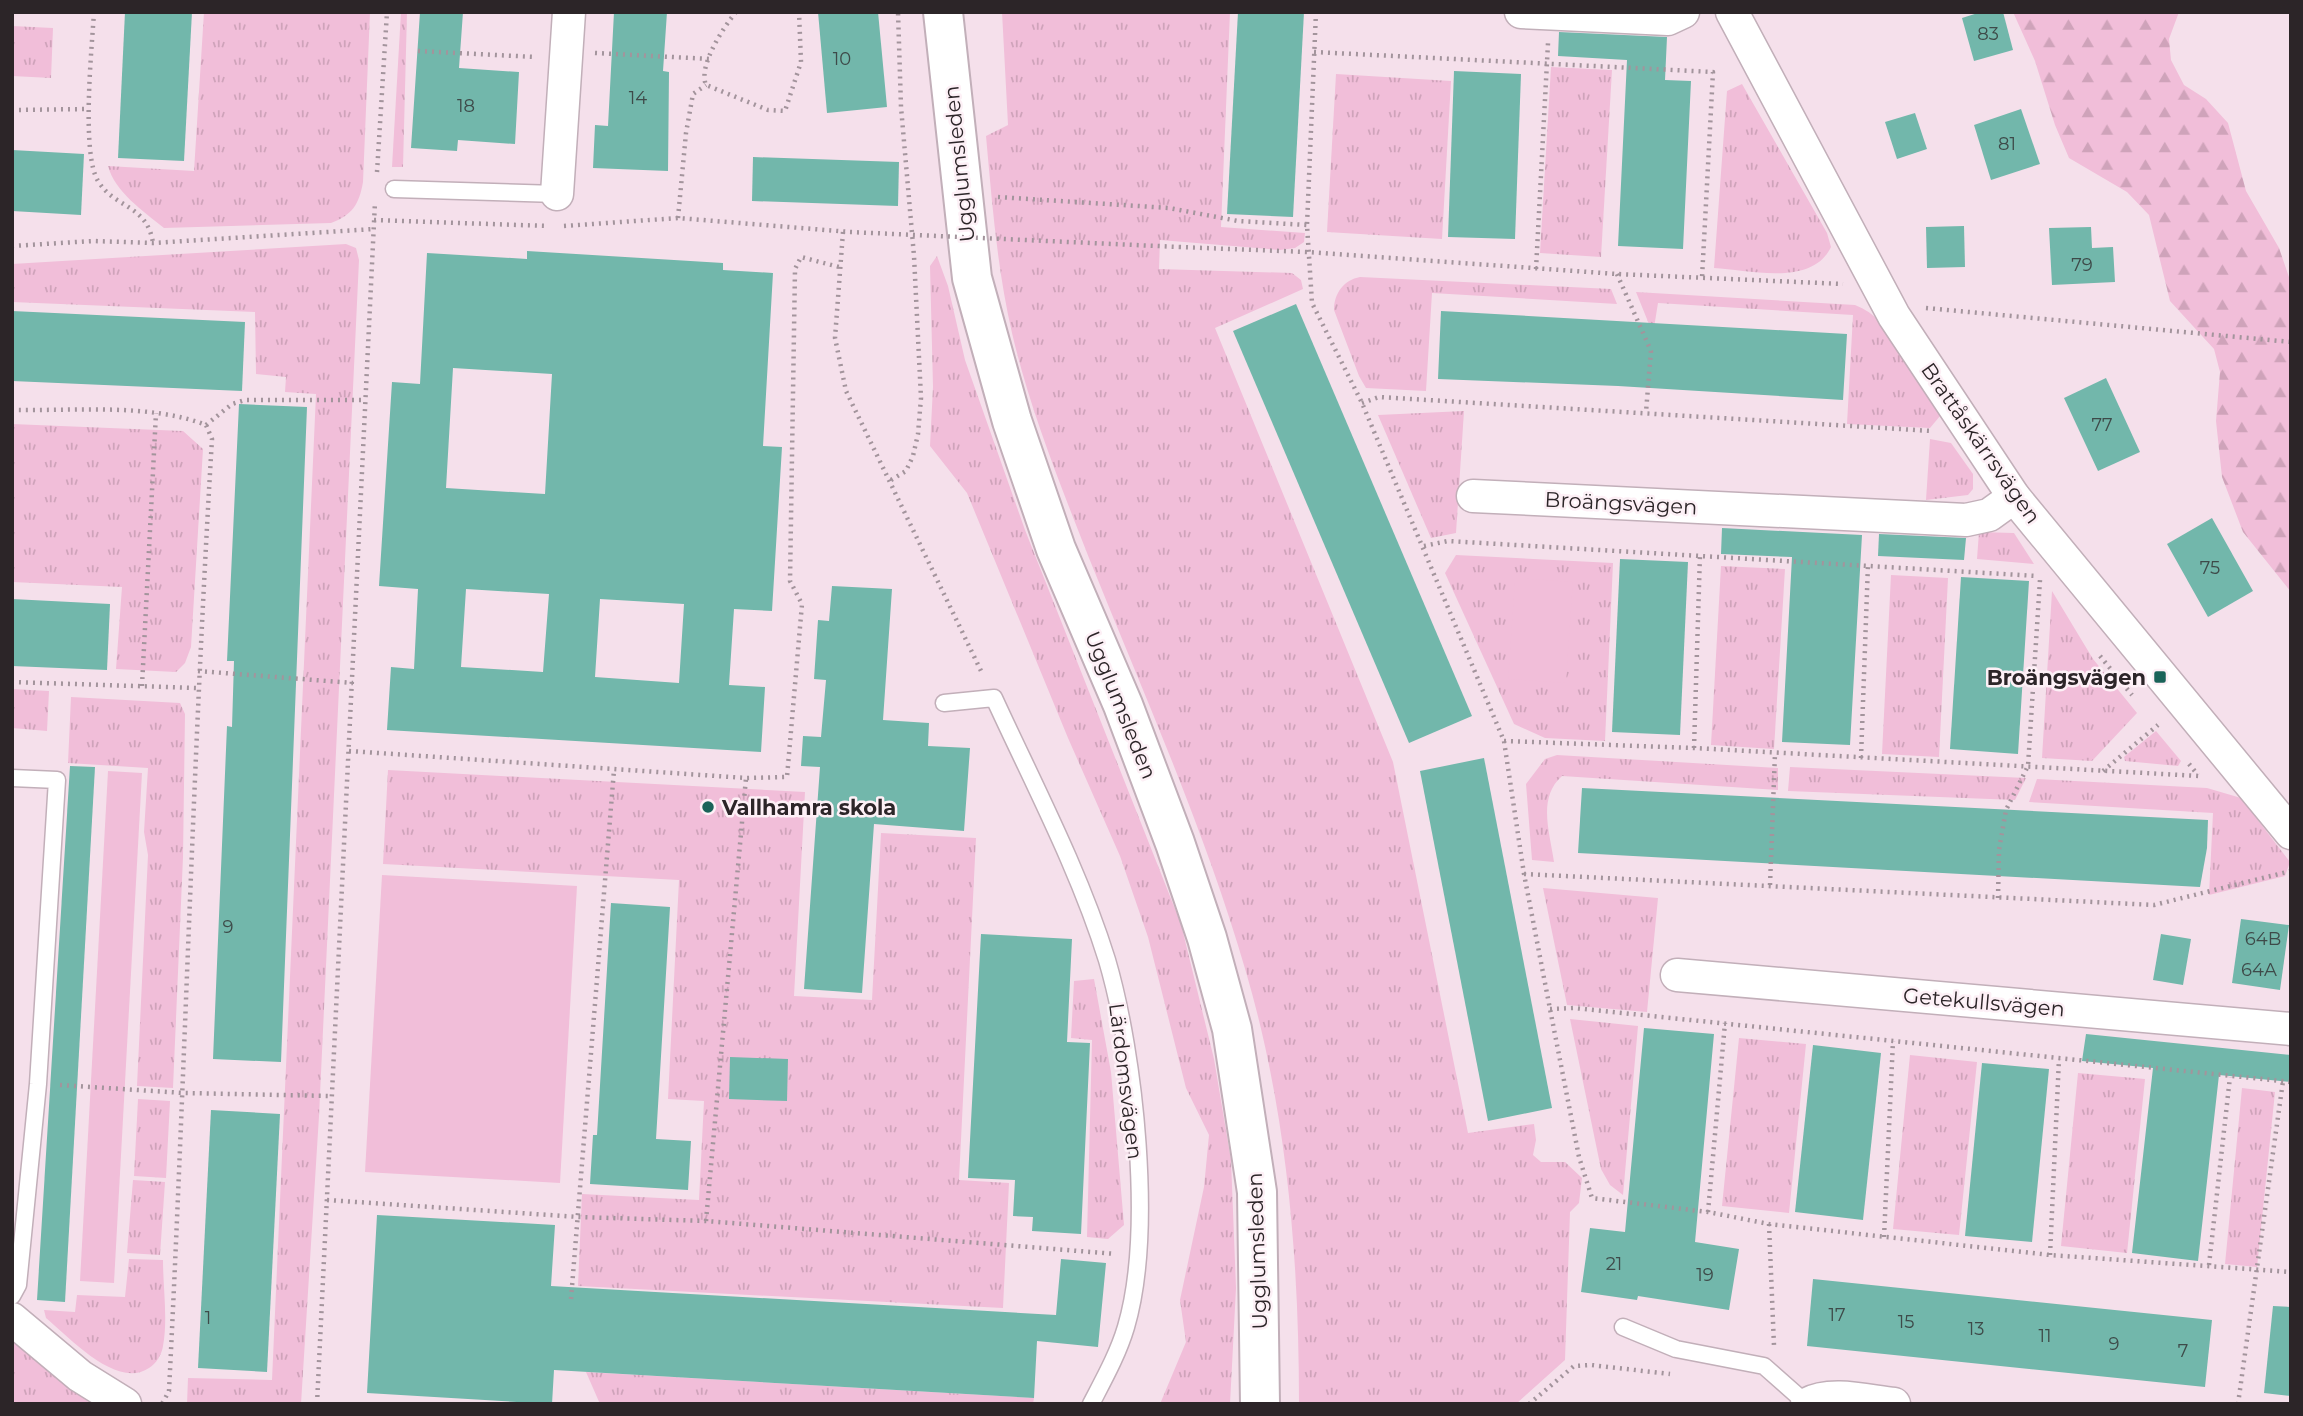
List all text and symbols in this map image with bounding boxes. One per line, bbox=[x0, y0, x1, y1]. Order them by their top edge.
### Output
house number: 83 bbox=[1977, 23, 1999, 45]
house number: 10 bbox=[833, 48, 851, 70]
street label: Ugglumsleden bbox=[938, 85, 980, 243]
house number: 14 bbox=[629, 87, 647, 109]
house number: 18 bbox=[457, 95, 475, 117]
house number: 81 bbox=[1998, 133, 2016, 155]
house number: 79 bbox=[2071, 254, 2093, 276]
street label: Brattåskärrsvägen bbox=[1916, 358, 2046, 528]
house number: 77 bbox=[2091, 414, 2113, 436]
street label: Broängsvägen bbox=[1544, 487, 1698, 519]
house number: 75 bbox=[2200, 557, 2220, 579]
street label: Ugglumsleden bbox=[1080, 627, 1162, 783]
place label: Broängsvägen bbox=[1987, 665, 2146, 690]
marker: Broängsvägen bbox=[2152, 669, 2168, 685]
place label: Vallhamra skola bbox=[721, 795, 896, 820]
marker: Vallhamra skola bbox=[700, 799, 716, 815]
house number: 9 bbox=[223, 916, 234, 938]
house number: 64B bbox=[2245, 928, 2281, 950]
house number: 64A bbox=[2241, 959, 2277, 981]
street label: Getekullsvägen bbox=[1902, 982, 2066, 1022]
street label: Lärdomsvägen bbox=[1104, 1001, 1148, 1161]
street label: Ugglumsleden bbox=[1242, 1172, 1272, 1330]
house number: 21 bbox=[1606, 1253, 1622, 1275]
house number: 19 bbox=[1696, 1264, 1714, 1286]
house number: 17 bbox=[1828, 1304, 1846, 1326]
house number: 1 bbox=[205, 1307, 211, 1329]
house number: 15 bbox=[1898, 1311, 1914, 1333]
house number: 13 bbox=[1968, 1318, 1984, 1340]
house number: 11 bbox=[2039, 1325, 2052, 1347]
house number: 9 bbox=[2109, 1333, 2120, 1355]
house number: 7 bbox=[2178, 1340, 2188, 1362]

